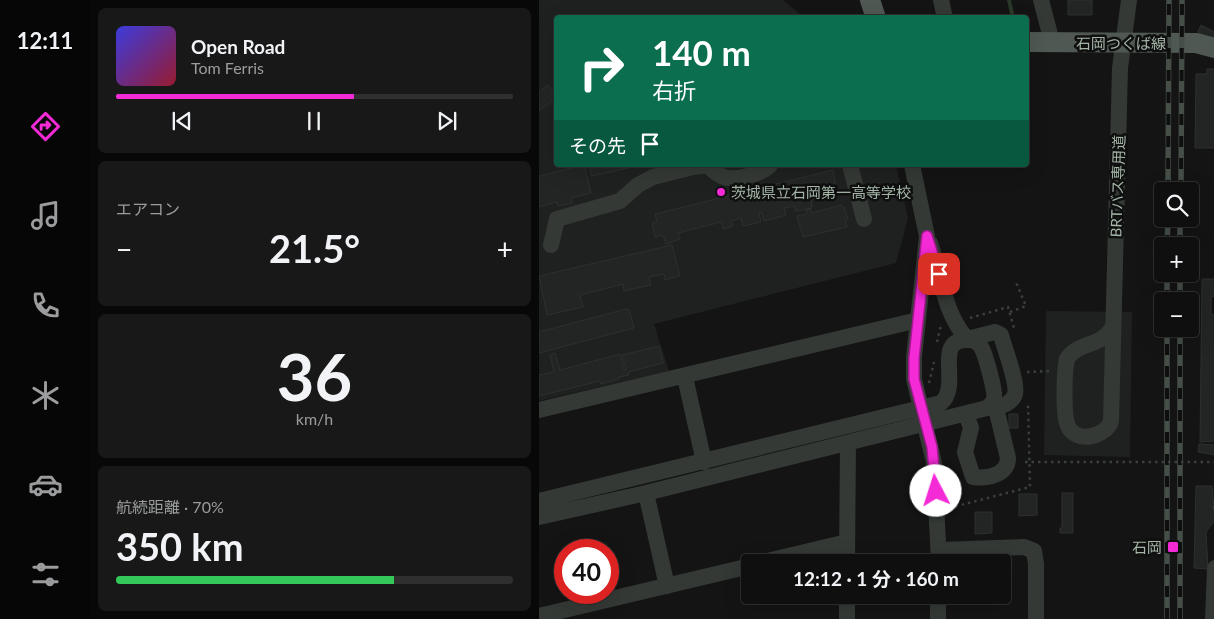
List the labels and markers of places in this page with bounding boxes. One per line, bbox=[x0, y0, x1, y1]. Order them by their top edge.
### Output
place label: 茨城県立石岡第一高等学校 bbox=[731, 183, 911, 201]
marker: 茨城県立石岡第一高等学校 bbox=[715, 186, 727, 198]
pin bbox=[918, 253, 960, 295]
place label: 石岡 bbox=[1132, 538, 1162, 556]
marker: 石岡 bbox=[1166, 540, 1180, 554]

